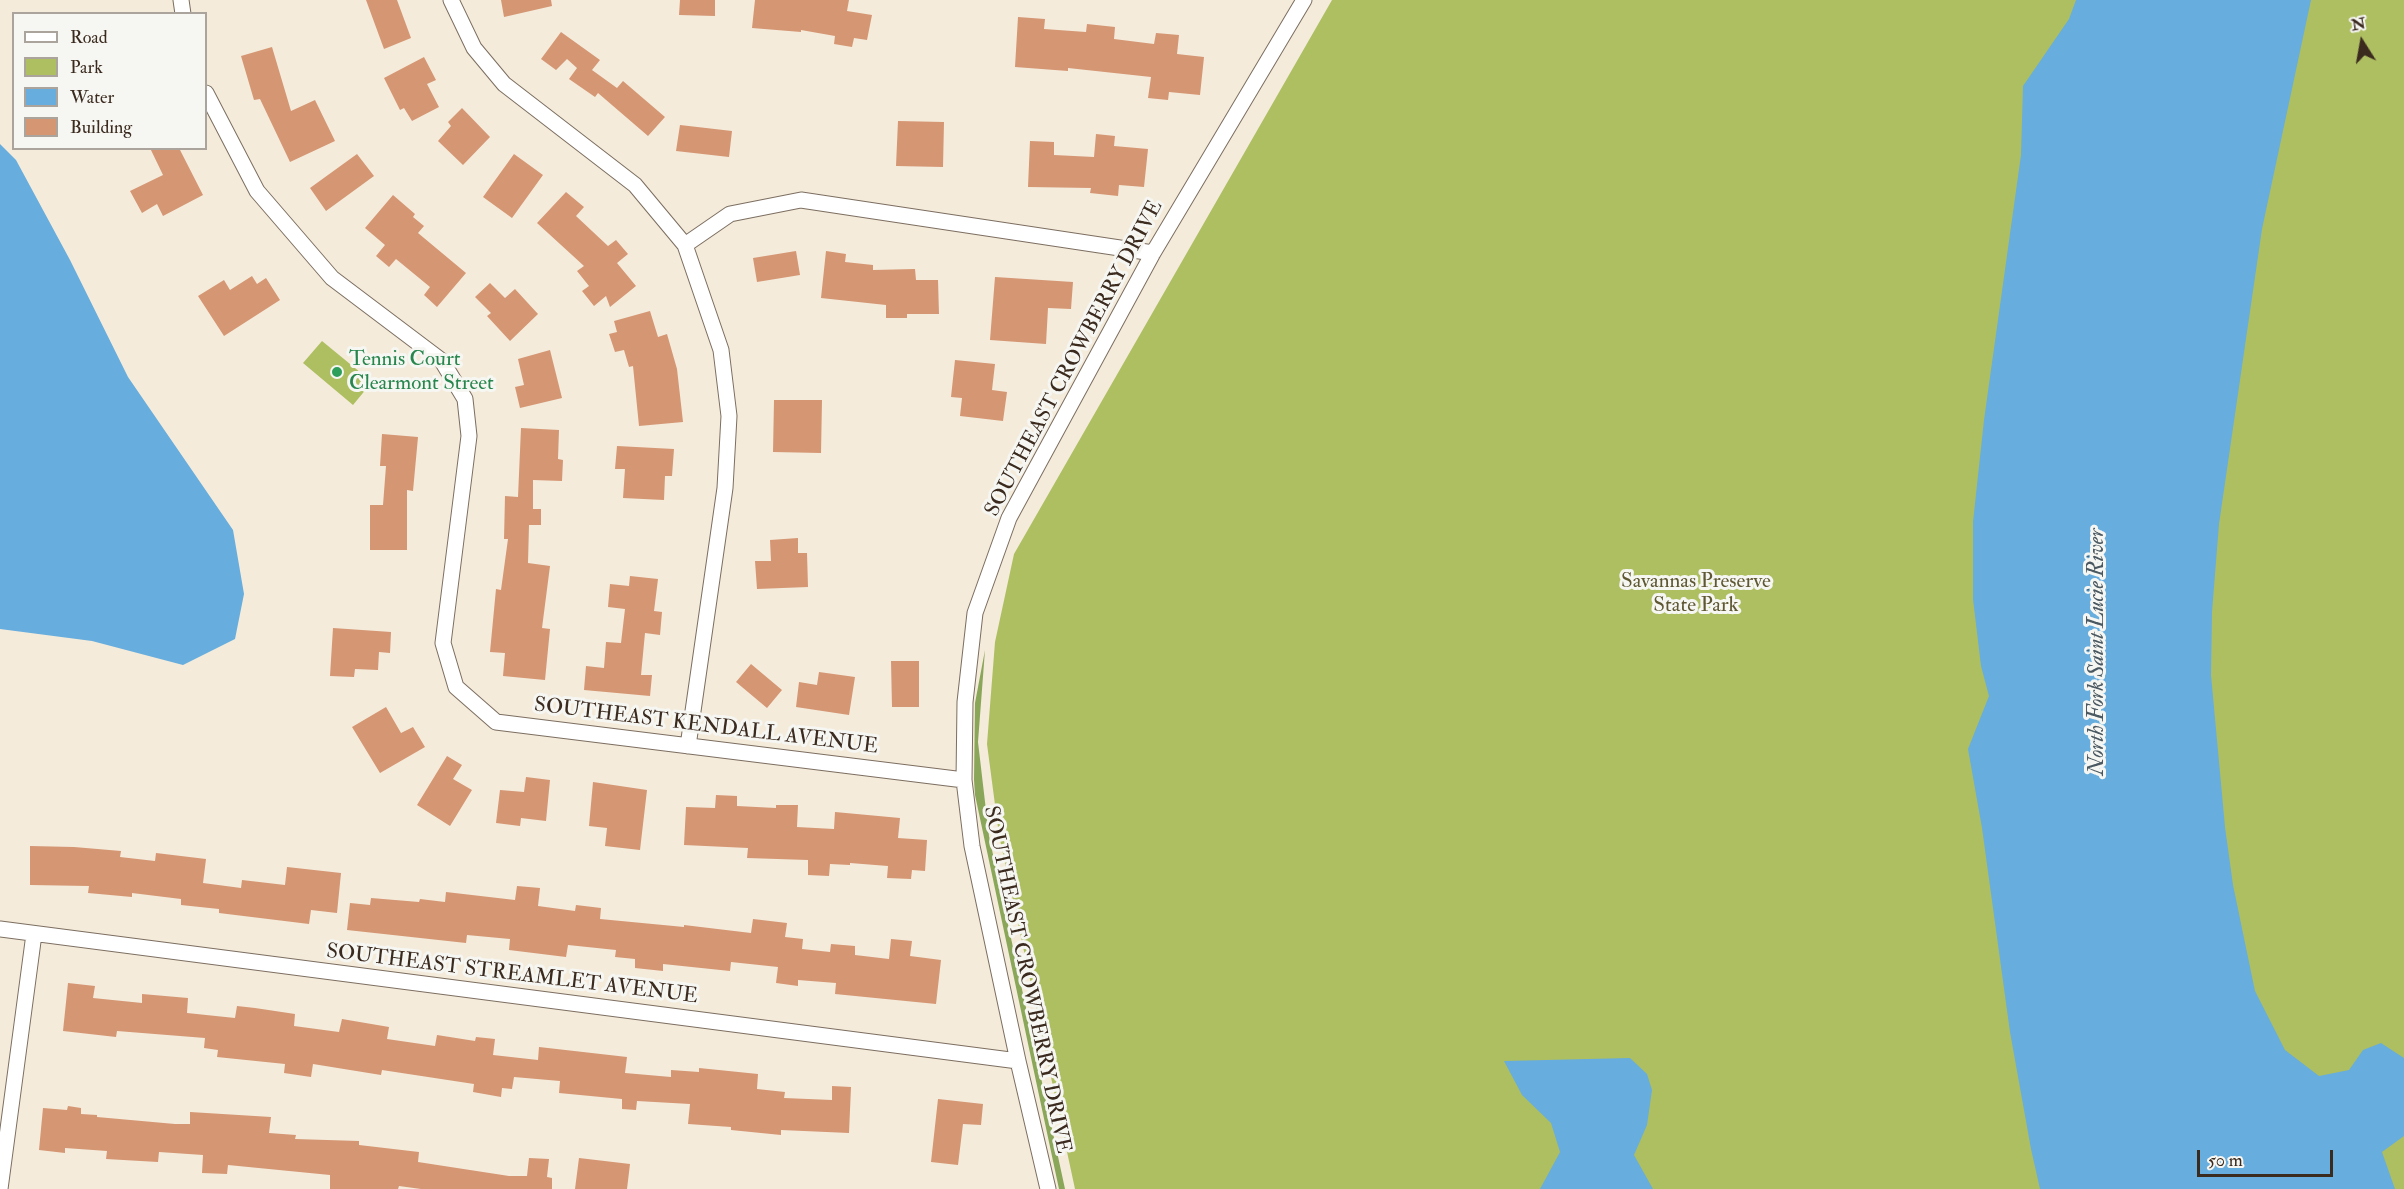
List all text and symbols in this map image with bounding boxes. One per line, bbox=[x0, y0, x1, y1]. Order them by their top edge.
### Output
legend bbox=[12, 12, 207, 150]
north arrow bbox=[2332, 12, 2392, 72]
text: N bbox=[2350, 13, 2367, 36]
text: Road bbox=[70, 26, 108, 49]
text: Park bbox=[70, 56, 103, 79]
text: Water bbox=[70, 86, 114, 109]
text: Building bbox=[70, 116, 132, 139]
street label: SOUTHEAST CROWBERRY DRIVE bbox=[981, 197, 1169, 521]
place label: Tennis Court Clearmont Street bbox=[349, 347, 494, 397]
marker: Tennis Court Clearmont Street bbox=[330, 365, 344, 379]
water label: North Fork Saint Lucie River bbox=[2085, 529, 2111, 775]
park label: Savannas Preserve State Park bbox=[1621, 569, 1771, 619]
street label: SOUTHEAST KENDALL AVENUE bbox=[533, 693, 879, 761]
street label: SOUTHEAST CROWBERRY DRIVE bbox=[977, 804, 1075, 1156]
street label: SOUTHEAST STREAMLET AVENUE bbox=[325, 940, 699, 1010]
scale bar bbox=[2200, 1138, 2336, 1176]
text: 50 m bbox=[2208, 1149, 2243, 1172]

